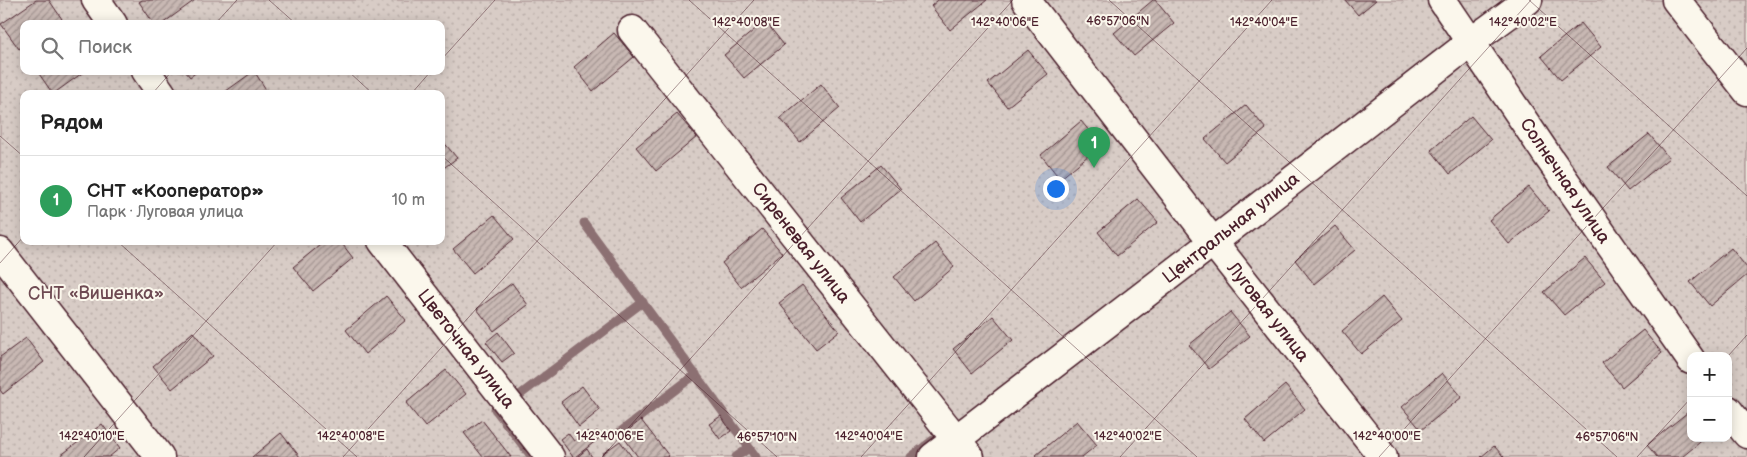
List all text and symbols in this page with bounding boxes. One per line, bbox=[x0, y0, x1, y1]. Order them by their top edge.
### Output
text: 46°57'06"N bbox=[1086, 14, 1150, 29]
text: 142°40'08"E bbox=[712, 15, 780, 30]
text: 142°40'06"E bbox=[971, 15, 1039, 30]
text: 142°40'04"E bbox=[1230, 15, 1298, 30]
text: 142°40'02"E bbox=[1489, 15, 1557, 30]
search box bbox=[20, 20, 445, 75]
icon: search bbox=[38, 34, 66, 62]
text: Поиск bbox=[78, 36, 132, 59]
text: Рядом bbox=[40, 110, 103, 135]
street label: Солнечная улица bbox=[1515, 114, 1615, 248]
pin: 1 bbox=[1078, 127, 1110, 168]
street label: Центральная улица bbox=[1158, 168, 1304, 288]
your location bbox=[1043, 176, 1069, 202]
street label: Сиреневая улица bbox=[747, 178, 855, 308]
text: СНТ «Кооператор» bbox=[87, 180, 264, 203]
text: 1 bbox=[53, 191, 59, 210]
text: 10 m bbox=[392, 191, 425, 210]
text: Парк · Луговая улица bbox=[87, 203, 243, 222]
street label: Луговая улица bbox=[1222, 257, 1314, 366]
park label: СНТ «Вишенка» bbox=[28, 283, 164, 304]
street label: Цветочная улица bbox=[413, 285, 519, 413]
map controls bbox=[1687, 352, 1732, 442]
button: + bbox=[1687, 352, 1732, 397]
button: − bbox=[1687, 397, 1732, 442]
text: 142°40'10"E bbox=[59, 429, 125, 444]
text: 142°40'08"E bbox=[317, 429, 385, 444]
text: 142°40'06"E bbox=[576, 429, 644, 444]
text: 142°40'04"E bbox=[835, 429, 903, 444]
text: 142°40'02"E bbox=[1094, 429, 1162, 444]
text: 142°40'00"E bbox=[1353, 429, 1421, 444]
text: 46°57'10"N bbox=[737, 430, 797, 445]
text: 46°57'06"N bbox=[1575, 430, 1639, 445]

